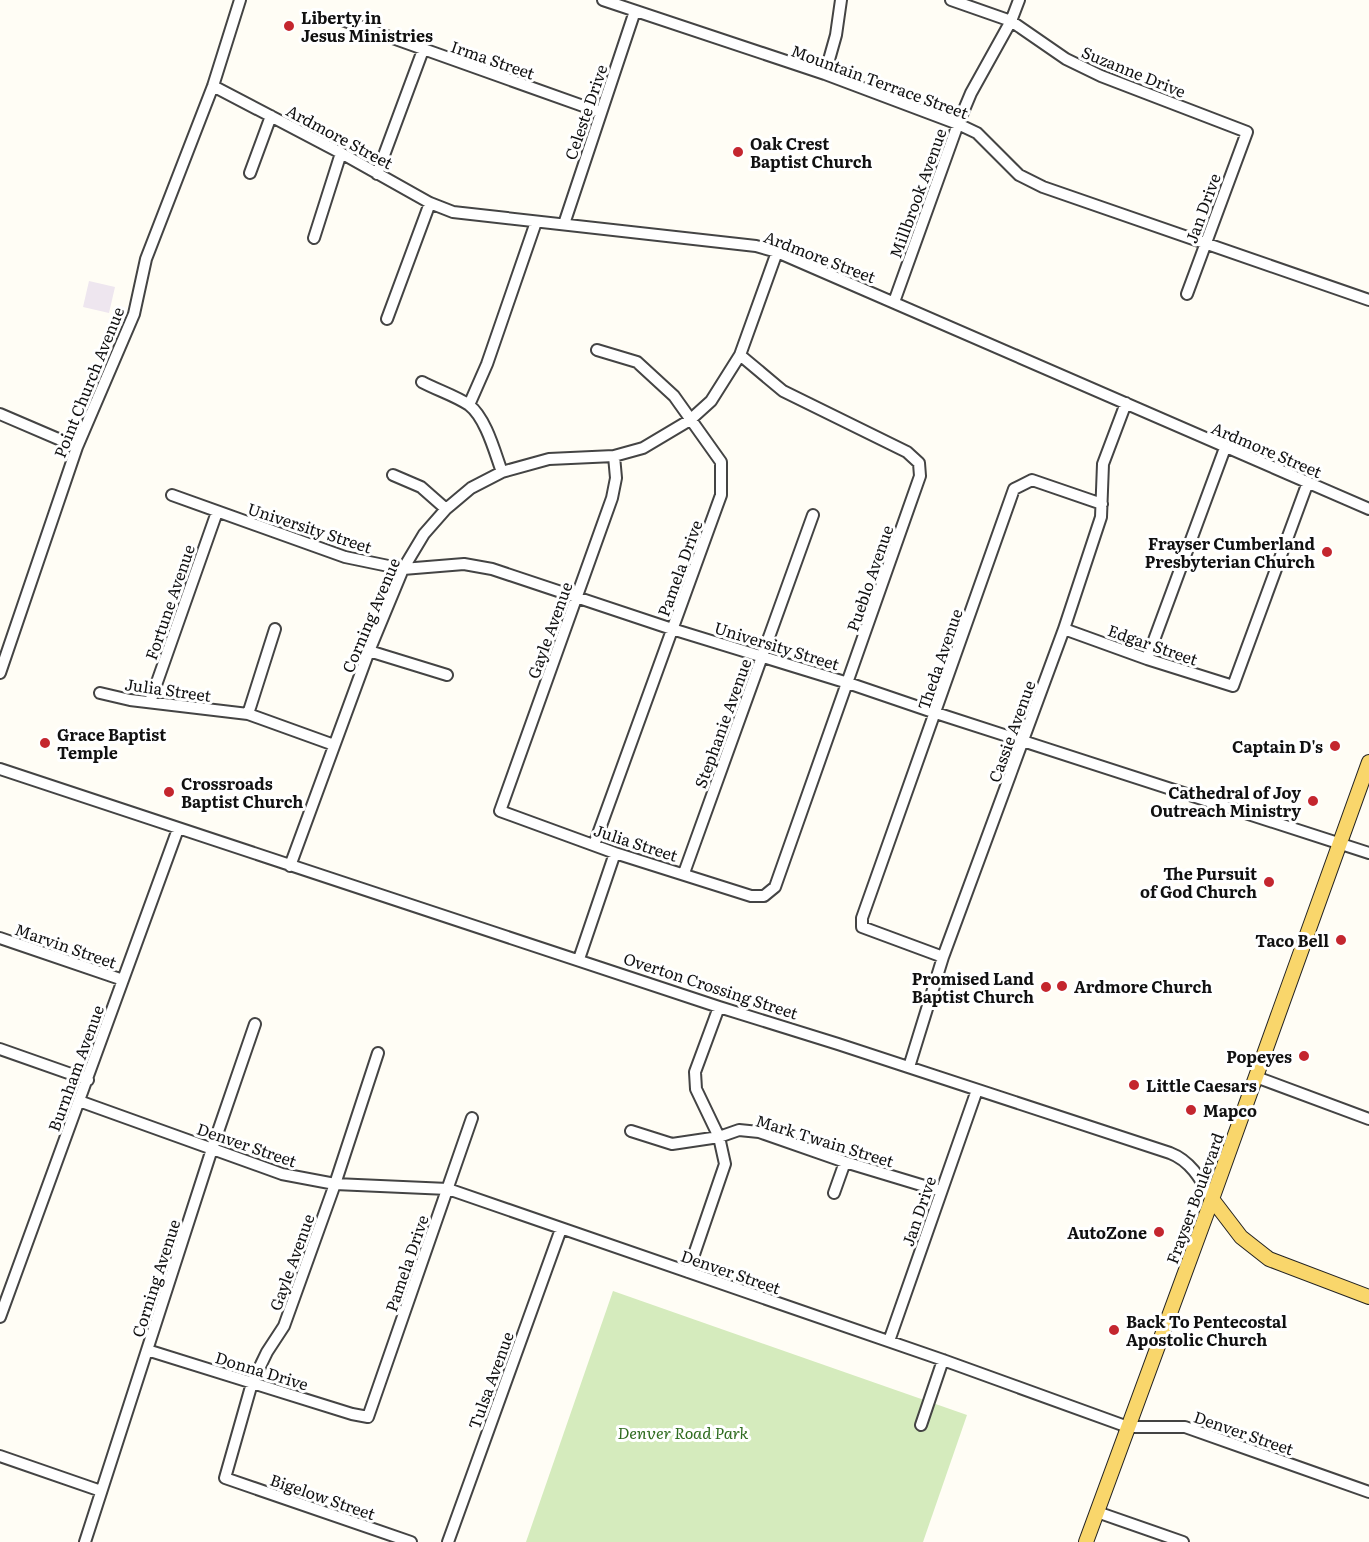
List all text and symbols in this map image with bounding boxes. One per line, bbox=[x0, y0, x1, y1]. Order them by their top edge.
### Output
place label: Liberty in Jesus Ministries bbox=[301, 5, 433, 47]
marker: Liberty in Jesus Ministries bbox=[282, 19, 296, 33]
street label: Irma Street bbox=[448, 33, 539, 85]
street label: Mountain Terrace Street bbox=[788, 38, 972, 124]
street label: Suzanne Drive bbox=[1078, 39, 1190, 103]
street label: Celeste Drive bbox=[557, 61, 613, 163]
street label: Ardmore Street bbox=[282, 98, 398, 175]
street label: Millbrook Avenue bbox=[882, 125, 952, 261]
place label: Oak Crest Baptist Church bbox=[750, 131, 872, 173]
marker: Oak Crest Baptist Church bbox=[731, 145, 745, 159]
street label: Jan Drive bbox=[1178, 170, 1226, 246]
street label: Ardmore Street bbox=[761, 224, 880, 289]
street label: Point Church Avenue bbox=[47, 303, 129, 461]
street label: Ardmore Street bbox=[1208, 415, 1326, 483]
street label: University Street bbox=[245, 496, 376, 559]
street label: Pamela Drive bbox=[650, 517, 708, 619]
street label: Pueblo Avenue bbox=[840, 522, 898, 634]
place label: Frayser Cumberland Presbyterian Church bbox=[1145, 531, 1315, 573]
street label: Fortune Avenue bbox=[138, 541, 200, 663]
marker: Frayser Cumberland Presbyterian Church bbox=[1320, 545, 1334, 559]
street label: Corning Avenue bbox=[335, 554, 405, 676]
street label: Gayle Avenue bbox=[520, 578, 578, 682]
street label: Theda Avenue bbox=[910, 605, 968, 713]
street label: University Street bbox=[712, 615, 843, 676]
street label: Edgar Street bbox=[1105, 617, 1202, 671]
street label: Stephanie Avenue bbox=[687, 655, 757, 791]
street label: Julia Street bbox=[123, 671, 213, 707]
street label: Cassie Avenue bbox=[981, 677, 1041, 785]
place label: Grace Baptist Temple bbox=[57, 722, 166, 764]
place label: Captain D's bbox=[1232, 734, 1323, 758]
marker: Grace Baptist Temple bbox=[38, 736, 52, 750]
marker: Captain D's bbox=[1328, 739, 1342, 753]
place label: Crossroads Baptist Church bbox=[181, 771, 303, 813]
place label: Cathedral of Joy Outreach Ministry bbox=[1150, 780, 1301, 822]
marker: Crossroads Baptist Church bbox=[162, 785, 176, 799]
marker: Cathedral of Joy Outreach Ministry bbox=[1306, 794, 1320, 808]
street label: Julia Street bbox=[591, 817, 682, 867]
place label: The Pursuit of God Church bbox=[1140, 861, 1257, 903]
marker: The Pursuit of God Church bbox=[1262, 875, 1276, 889]
street label: Marvin Street bbox=[12, 916, 121, 974]
place label: Taco Bell bbox=[1255, 928, 1329, 952]
marker: Taco Bell bbox=[1334, 933, 1348, 947]
street label: Overton Crossing Street bbox=[621, 945, 802, 1025]
place label: Promised Land Baptist Church bbox=[912, 966, 1034, 1008]
place label: Ardmore Church bbox=[1074, 974, 1212, 998]
marker: Ardmore Church bbox=[1055, 979, 1069, 993]
marker: Promised Land Baptist Church bbox=[1039, 980, 1053, 994]
street label: Burnham Avenue bbox=[41, 1001, 109, 1135]
place label: Popeyes bbox=[1226, 1044, 1292, 1068]
marker: Popeyes bbox=[1297, 1049, 1311, 1063]
place label: Little Caesars bbox=[1146, 1073, 1257, 1097]
marker: Little Caesars bbox=[1127, 1078, 1141, 1092]
place label: Mapco bbox=[1203, 1098, 1257, 1122]
marker: Mapco bbox=[1184, 1103, 1198, 1117]
street label: Mark Twain Street bbox=[753, 1108, 898, 1173]
street label: Denver Street bbox=[194, 1116, 301, 1172]
street label: Frayser Boulevard bbox=[1159, 1129, 1229, 1267]
street label: Jan Drive bbox=[895, 1173, 941, 1249]
street label: Gayle Avenue bbox=[262, 1210, 320, 1314]
street label: Pamela Drive bbox=[378, 1211, 434, 1315]
street label: Corning Avenue bbox=[125, 1216, 185, 1340]
place label: AutoZone bbox=[1067, 1220, 1147, 1244]
marker: AutoZone bbox=[1152, 1225, 1166, 1239]
street label: Denver Street bbox=[678, 1243, 785, 1299]
place label: Back To Pentecostal Apostolic Church bbox=[1126, 1309, 1287, 1351]
marker: Back To Pentecostal Apostolic Church bbox=[1107, 1323, 1121, 1337]
street label: Tulsa Avenue bbox=[461, 1328, 519, 1432]
street label: Donna Drive bbox=[212, 1344, 312, 1396]
street label: Denver Street bbox=[1191, 1404, 1298, 1460]
park label: Denver Road Park bbox=[618, 1420, 749, 1444]
street label: Bigelow Street bbox=[267, 1467, 379, 1525]

